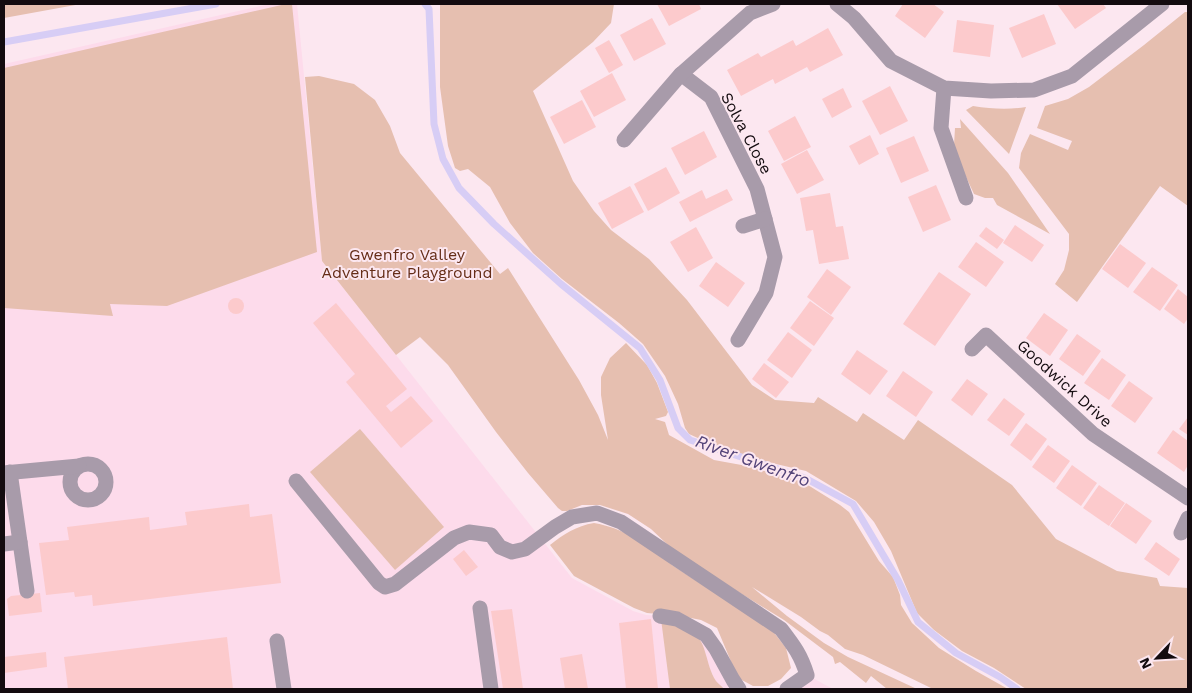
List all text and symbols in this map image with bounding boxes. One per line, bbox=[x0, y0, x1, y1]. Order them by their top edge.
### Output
street label: Solva Close bbox=[717, 89, 776, 177]
park label: Gwenfro Valley Adventure Playground bbox=[321, 245, 493, 282]
street label: Goodwick Drive bbox=[1013, 336, 1116, 431]
water label: River Gwenfro bbox=[693, 430, 813, 491]
north arrow bbox=[1132, 633, 1182, 683]
text: N bbox=[1136, 655, 1155, 672]

